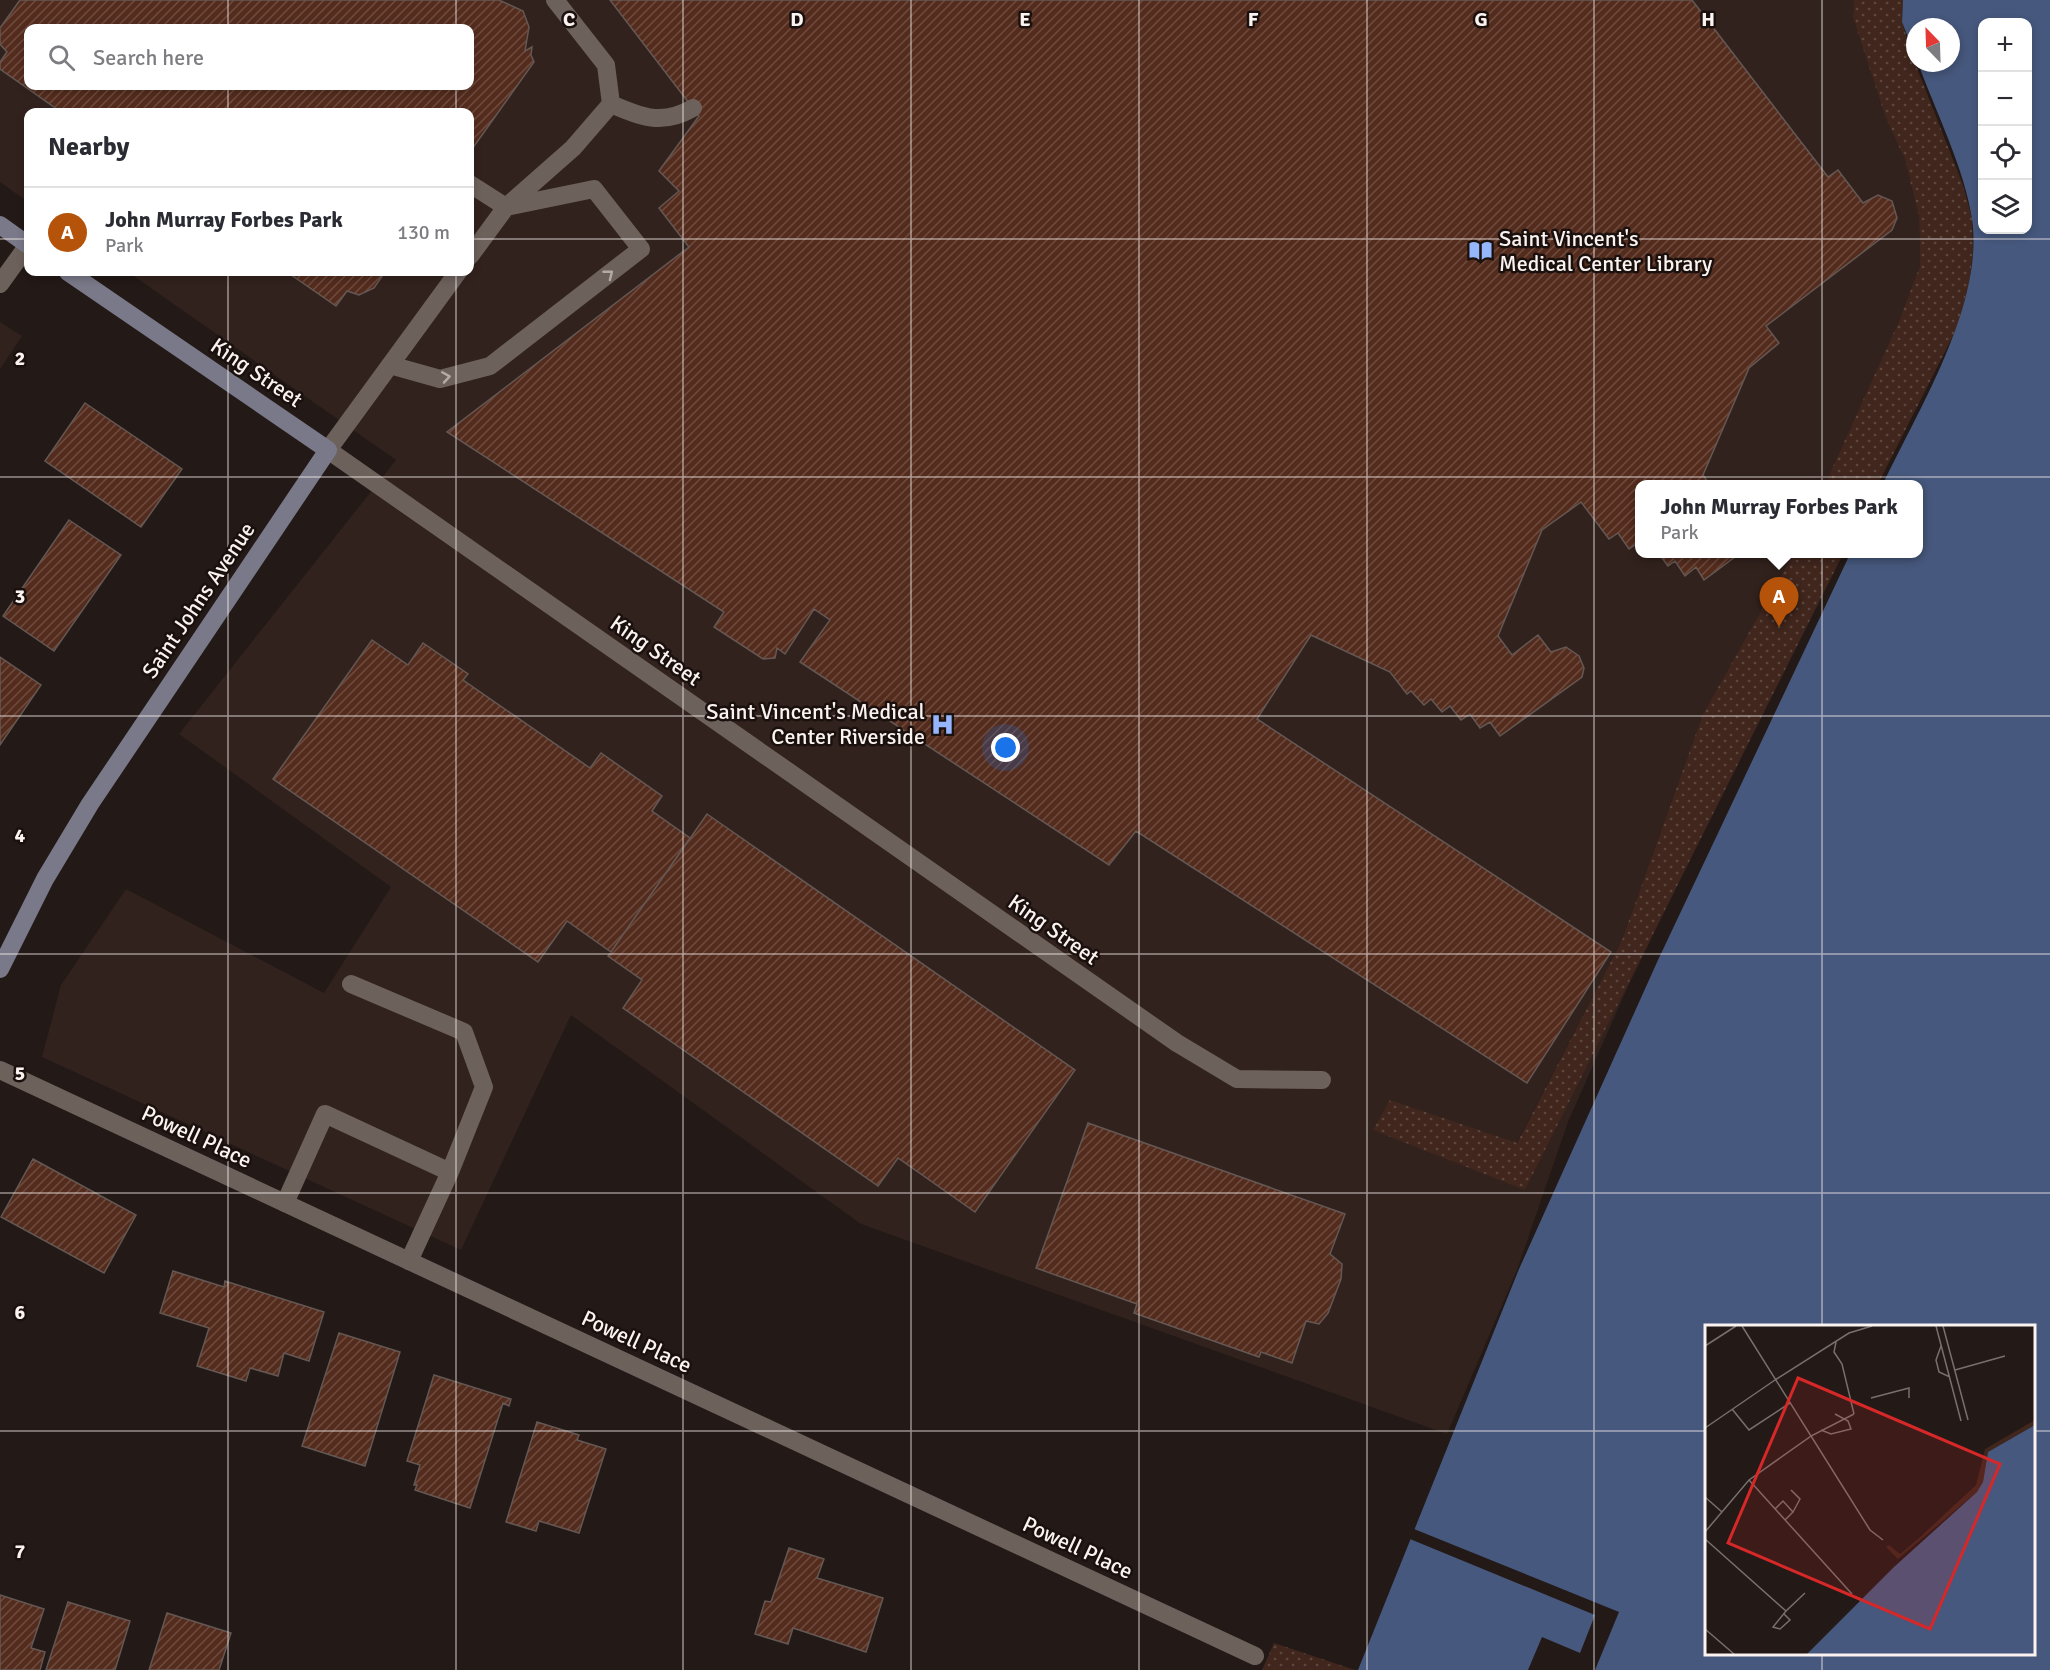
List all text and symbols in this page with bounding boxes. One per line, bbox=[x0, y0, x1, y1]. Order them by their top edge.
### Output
text: C bbox=[563, 7, 575, 32]
text: D bbox=[790, 7, 804, 32]
text: E bbox=[1019, 7, 1031, 32]
text: F bbox=[1248, 7, 1259, 32]
text: G bbox=[1474, 7, 1488, 32]
text: H bbox=[1701, 7, 1715, 32]
north arrow bbox=[1906, 18, 1960, 72]
map controls bbox=[1978, 18, 2032, 234]
button: + bbox=[1978, 18, 2032, 72]
search box bbox=[24, 24, 474, 90]
icon: search bbox=[45, 41, 78, 74]
text: Search here bbox=[93, 44, 204, 71]
button: − bbox=[1978, 72, 2032, 126]
button: locate bbox=[1978, 126, 2032, 180]
text: Nearby bbox=[48, 131, 129, 163]
button: layers bbox=[1978, 180, 2032, 234]
text: John Murray Forbes Park bbox=[105, 206, 343, 233]
text: A bbox=[61, 220, 74, 245]
text: 130 m bbox=[397, 220, 450, 245]
place label: Saint Vincent's Medical Center Library bbox=[1499, 225, 1713, 277]
text: Park bbox=[105, 233, 143, 258]
library icon: Saint Vincent's Medical Center Library bbox=[1468, 238, 1494, 264]
one-way arrow bbox=[602, 271, 613, 282]
street label: King Street bbox=[206, 332, 308, 413]
text: 2 bbox=[15, 346, 25, 371]
one-way arrow bbox=[442, 371, 451, 383]
popup bbox=[1635, 480, 1923, 558]
text: John Murray Forbes Park bbox=[1660, 493, 1898, 520]
street label: Saint Johns Avenue bbox=[136, 517, 261, 683]
text: Park bbox=[1660, 520, 1699, 545]
pin: A bbox=[1760, 578, 1798, 627]
text: 3 bbox=[15, 584, 25, 609]
street label: King Street bbox=[605, 609, 707, 692]
place label: Saint Vincent's Medical Center Riverside bbox=[706, 698, 925, 750]
hospital icon: Saint Vincent's Medical Center Riverside bbox=[930, 711, 956, 737]
your location bbox=[991, 733, 1020, 762]
text: 4 bbox=[15, 823, 26, 848]
street label: King Street bbox=[1003, 888, 1105, 971]
text: 5 bbox=[15, 1061, 25, 1086]
street label: Powell Place bbox=[137, 1099, 256, 1174]
text: 6 bbox=[15, 1300, 26, 1325]
street label: Powell Place bbox=[577, 1304, 696, 1379]
inset map bbox=[1705, 1325, 2035, 1655]
street label: Powell Place bbox=[1018, 1510, 1137, 1585]
text: 7 bbox=[15, 1539, 26, 1564]

